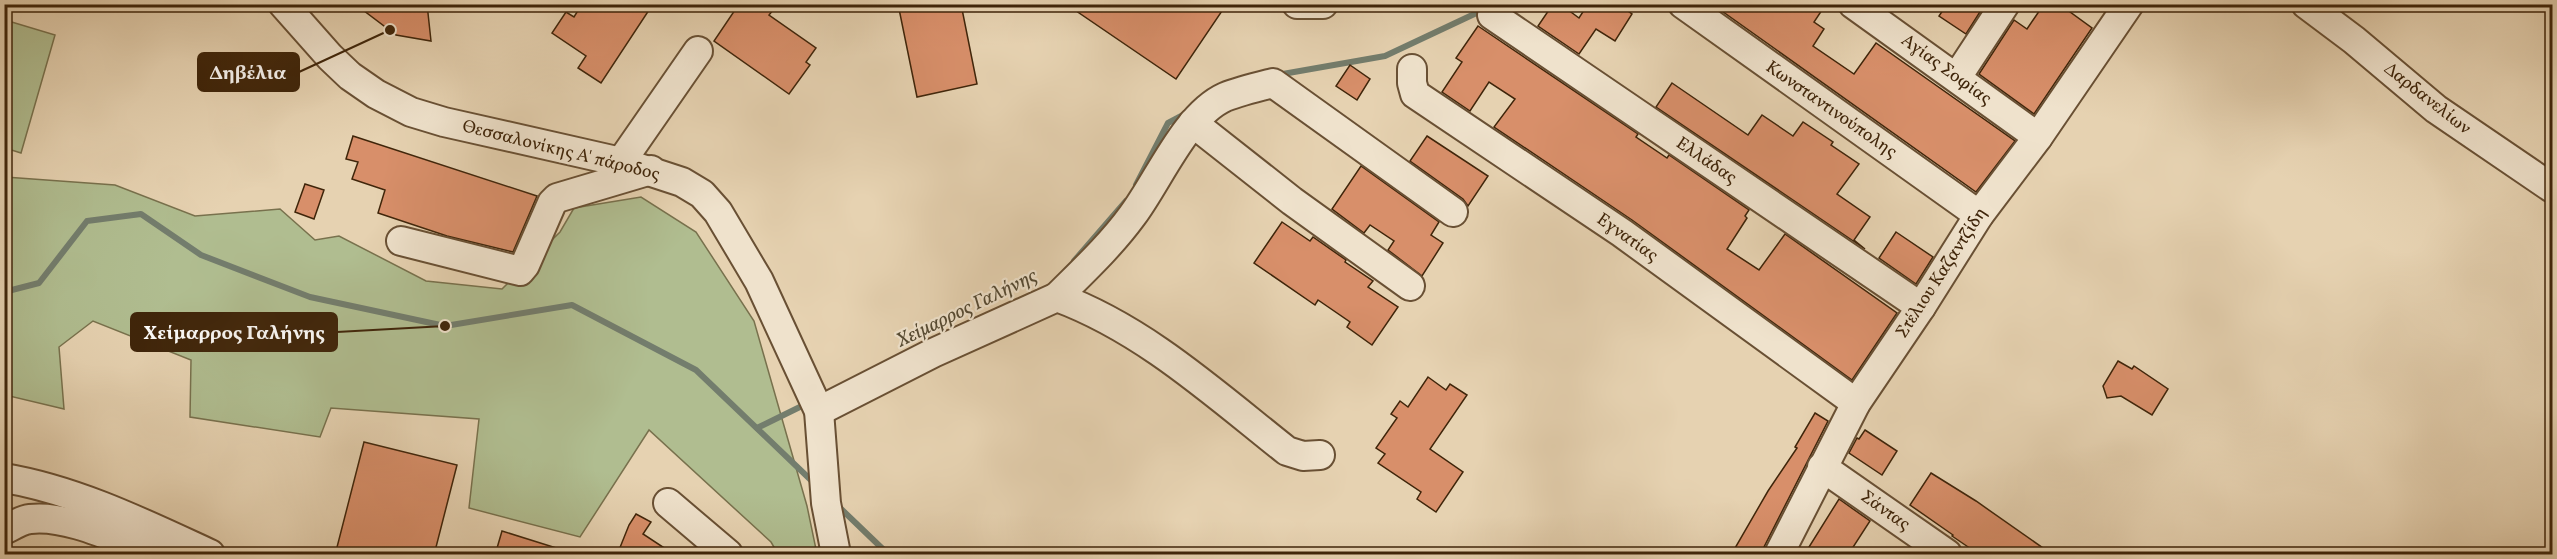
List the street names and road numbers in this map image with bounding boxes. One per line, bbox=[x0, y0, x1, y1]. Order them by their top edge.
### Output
street label: Αγίας Σοφίας bbox=[1896, 29, 1996, 111]
street label: Κωνσταντινούπολης bbox=[1760, 55, 1902, 165]
street label: Δαρδανελίων bbox=[2378, 57, 2476, 141]
street label: Θεσσαλονίκης Α' πάροδος bbox=[460, 114, 662, 188]
street label: Ελλάδας bbox=[1670, 131, 1742, 191]
street label: Στέλιου Καζαντζίδη bbox=[1890, 203, 1994, 343]
street label: Εγνατίας bbox=[1591, 208, 1663, 268]
street label: Σάντας bbox=[1855, 485, 1915, 537]

